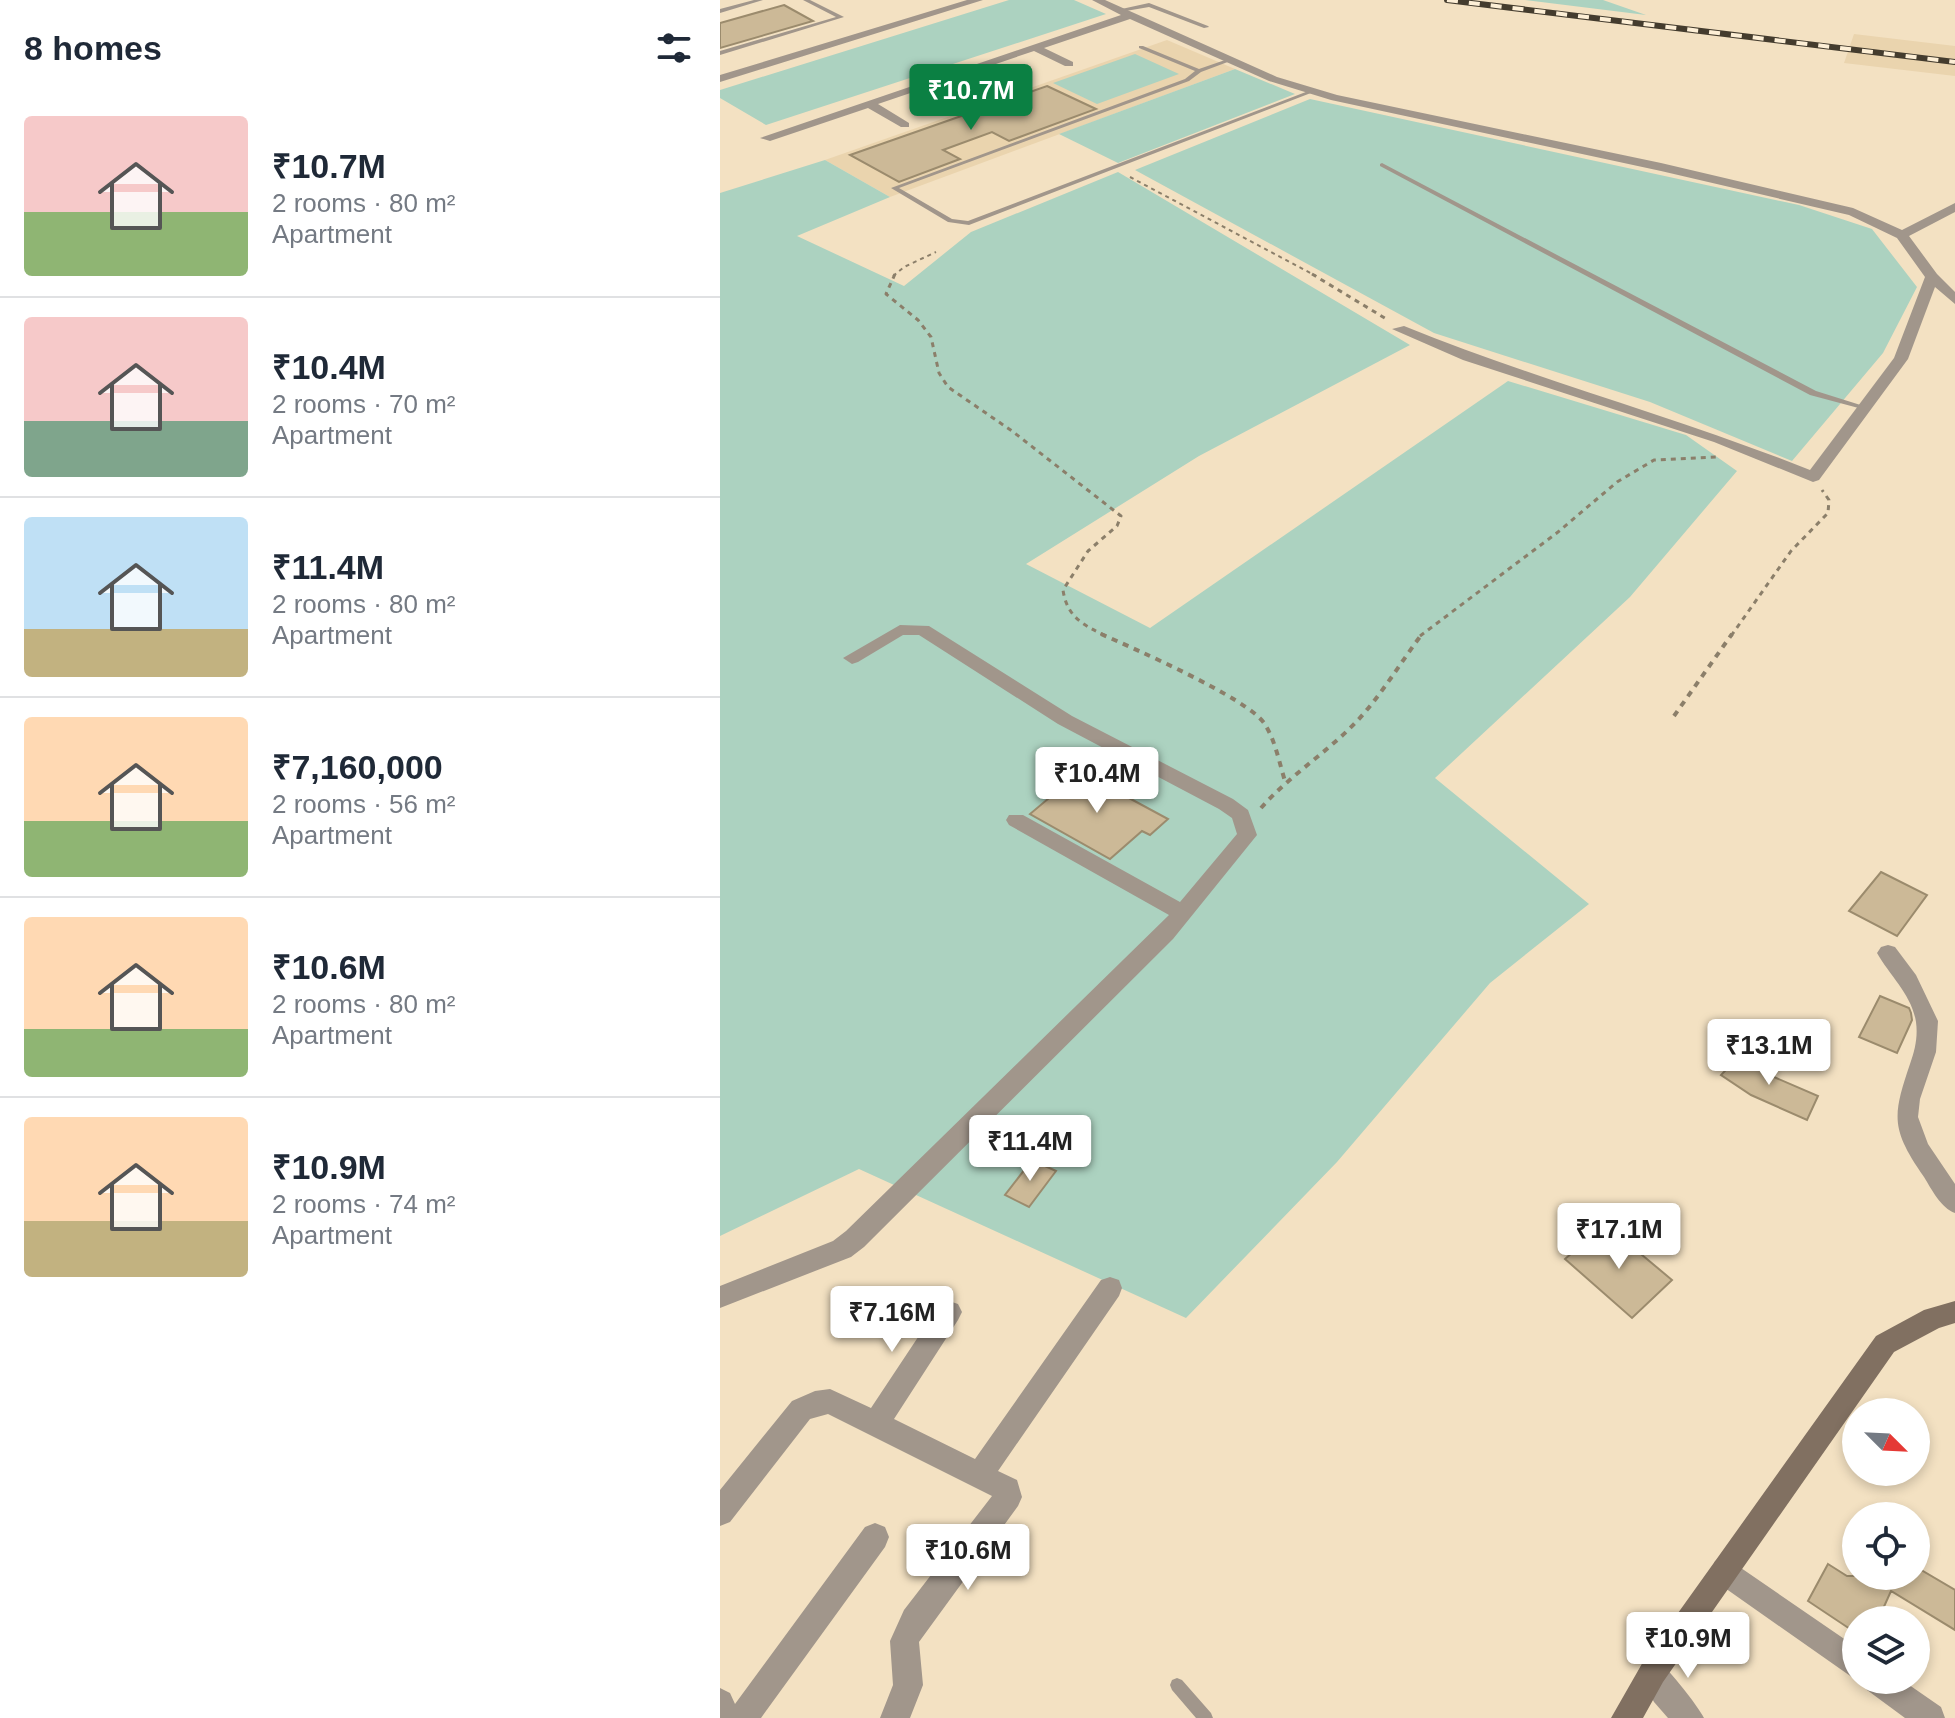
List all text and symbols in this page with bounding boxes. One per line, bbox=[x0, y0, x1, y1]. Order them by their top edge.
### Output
icon: filters bbox=[652, 26, 696, 70]
text: 8 homes bbox=[24, 29, 162, 67]
pin: ₹10.7M bbox=[906, 64, 1036, 132]
text: ₹10.7M bbox=[927, 75, 1015, 105]
text: ₹10.7M bbox=[272, 147, 386, 185]
icon: home bbox=[88, 148, 184, 244]
text: 2 rooms · 80 m² bbox=[272, 188, 456, 218]
text: Apartment bbox=[272, 219, 392, 249]
text: ₹10.4M bbox=[272, 348, 386, 386]
icon: home bbox=[88, 349, 184, 445]
text: 2 rooms · 70 m² bbox=[272, 389, 456, 419]
text: Apartment bbox=[272, 420, 392, 450]
text: ₹11.4M bbox=[272, 548, 384, 586]
icon: home bbox=[88, 549, 184, 645]
text: 2 rooms · 80 m² bbox=[272, 589, 456, 619]
text: Apartment bbox=[272, 620, 392, 650]
pin: ₹10.4M bbox=[1032, 747, 1162, 815]
text: ₹7,160,000 bbox=[272, 748, 443, 786]
icon: home bbox=[88, 749, 184, 845]
text: ₹10.4M bbox=[1053, 758, 1141, 788]
text: 2 rooms · 56 m² bbox=[272, 789, 456, 819]
text: Apartment bbox=[272, 820, 392, 850]
text: ₹10.6M bbox=[272, 948, 386, 986]
icon: home bbox=[88, 949, 184, 1045]
text: 2 rooms · 80 m² bbox=[272, 989, 456, 1019]
pin: ₹13.1M bbox=[1704, 1019, 1834, 1087]
text: Apartment bbox=[272, 1020, 392, 1050]
text: ₹13.1M bbox=[1725, 1030, 1813, 1060]
pin: ₹11.4M bbox=[965, 1115, 1095, 1183]
text: ₹11.4M bbox=[987, 1126, 1073, 1156]
text: ₹10.9M bbox=[272, 1148, 386, 1186]
icon: home bbox=[88, 1149, 184, 1245]
text: 2 rooms · 74 m² bbox=[272, 1189, 456, 1219]
pin: ₹17.1M bbox=[1554, 1203, 1684, 1271]
text: ₹17.1M bbox=[1575, 1214, 1663, 1244]
text: Apartment bbox=[272, 1220, 392, 1250]
pin: ₹7.16M bbox=[827, 1286, 957, 1354]
text: ₹7.16M bbox=[848, 1297, 936, 1327]
north arrow bbox=[1842, 1398, 1930, 1486]
map controls bbox=[1842, 1398, 1930, 1694]
button: locate bbox=[1842, 1502, 1930, 1590]
pin: ₹10.6M bbox=[903, 1524, 1033, 1592]
text: ₹10.6M bbox=[924, 1535, 1012, 1565]
button: layers bbox=[1842, 1606, 1930, 1694]
pin: ₹10.9M bbox=[1623, 1612, 1753, 1680]
text: ₹10.9M bbox=[1644, 1623, 1732, 1653]

